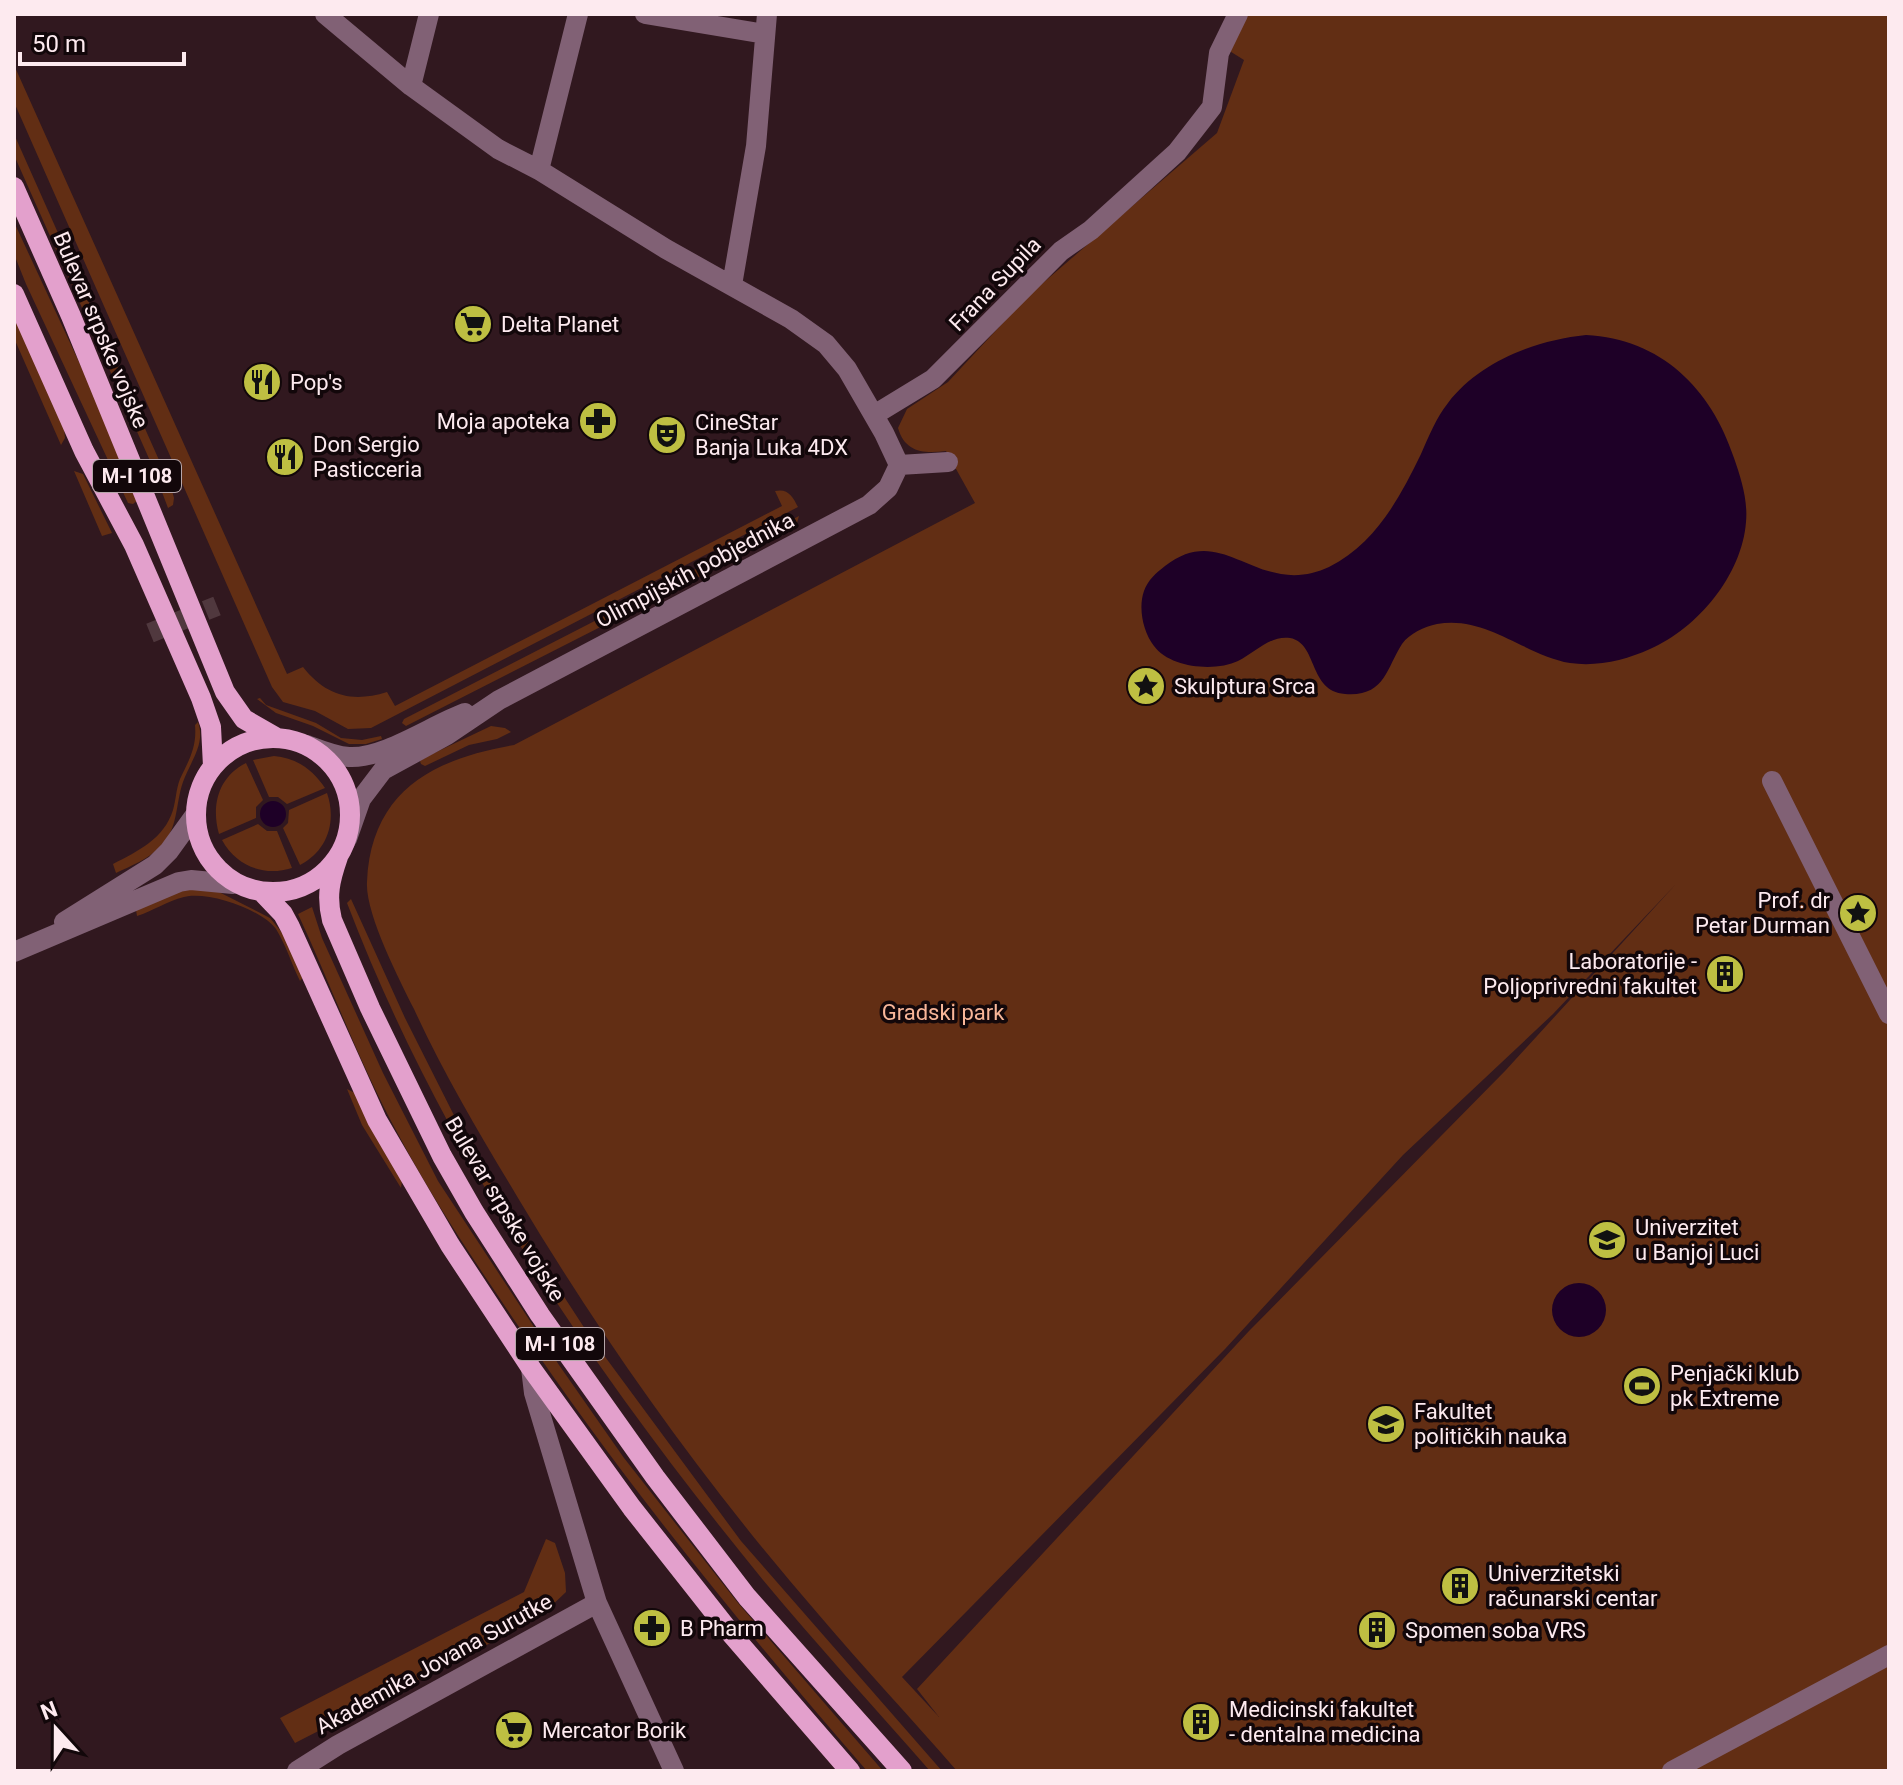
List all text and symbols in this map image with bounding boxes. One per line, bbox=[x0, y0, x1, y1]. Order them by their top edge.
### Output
scale bar bbox=[20, 16, 184, 66]
text: 50 m bbox=[32, 30, 86, 58]
street label: Bulevar srpske vojske bbox=[48, 228, 154, 432]
street label: Frana Supila bbox=[944, 232, 1046, 336]
supermarket icon: Delta Planet bbox=[452, 303, 494, 345]
place label: Delta Planet bbox=[501, 312, 619, 337]
restaurant icon: Pop's bbox=[241, 361, 283, 403]
place label: Pop's bbox=[290, 370, 343, 395]
pharmacy icon: Moja apoteka bbox=[577, 400, 619, 442]
place label: Moja apoteka bbox=[437, 409, 570, 434]
place label: CineStar Banja Luka 4DX bbox=[695, 410, 848, 460]
theatre icon: CineStar Banja Luka 4DX bbox=[646, 414, 688, 456]
place label: Don Sergio Pasticceria bbox=[313, 432, 422, 482]
restaurant icon: Don Sergio Pasticceria bbox=[264, 436, 306, 478]
road number: M-I 108 bbox=[93, 460, 181, 492]
street label: Olimpijskih pobjednika bbox=[592, 507, 798, 633]
place icon: Skulptura Srca bbox=[1125, 665, 1167, 707]
place label: Skulptura Srca bbox=[1174, 674, 1316, 699]
place label: Prof. dr Petar Durman bbox=[1695, 888, 1831, 938]
place icon: Prof. dr Petar Durman bbox=[1837, 892, 1879, 934]
place label: Laboratorije - Poljoprivredni fakultet bbox=[1483, 949, 1697, 999]
building icon: Laboratorije - Poljoprivredni fakultet bbox=[1704, 953, 1746, 995]
park label: Gradski park bbox=[882, 1000, 1005, 1025]
street label: Bulevar srpske vojske bbox=[440, 1112, 570, 1306]
place label: Univerzitet u Banjoj Luci bbox=[1635, 1215, 1759, 1265]
school or university icon: Univerzitet u Banjoj Luci bbox=[1586, 1219, 1628, 1261]
road number: M-I 108 bbox=[516, 1328, 604, 1360]
place label: Penjački klub pk Extreme bbox=[1670, 1361, 1799, 1411]
sports icon: Penjački klub pk Extreme bbox=[1621, 1365, 1663, 1407]
place label: Fakultet političkih nauka bbox=[1414, 1399, 1567, 1449]
school or university icon: Fakultet političkih nauka bbox=[1365, 1403, 1407, 1445]
place label: Univerzitetski računarski centar bbox=[1488, 1561, 1658, 1611]
building icon: Univerzitetski računarski centar bbox=[1439, 1565, 1481, 1607]
street label: Akademika Jovana Surutke bbox=[312, 1589, 556, 1739]
pharmacy icon: B Pharm bbox=[631, 1607, 673, 1649]
building icon: Spomen soba VRS bbox=[1356, 1609, 1398, 1651]
place label: B Pharm bbox=[680, 1616, 764, 1641]
place label: Spomen soba VRS bbox=[1405, 1618, 1586, 1643]
north arrow bbox=[16, 1689, 96, 1769]
text: N bbox=[37, 1696, 61, 1725]
place label: Medicinski fakultet - dentalna medicina bbox=[1229, 1697, 1421, 1747]
building icon: Medicinski fakultet - dentalna medicina bbox=[1180, 1701, 1222, 1743]
supermarket icon: Mercator Borik bbox=[493, 1709, 535, 1751]
place label: Mercator Borik bbox=[542, 1718, 687, 1743]

